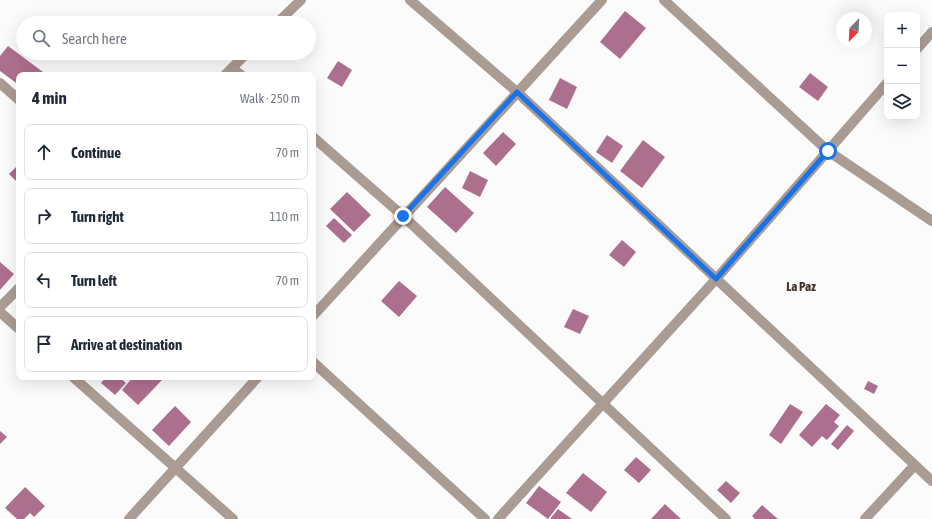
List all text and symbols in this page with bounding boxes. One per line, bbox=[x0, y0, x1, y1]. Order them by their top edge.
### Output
north arrow bbox=[836, 12, 872, 48]
map controls bbox=[884, 12, 920, 120]
button: + bbox=[884, 12, 920, 48]
search box bbox=[16, 16, 316, 60]
icon: search bbox=[30, 27, 52, 49]
text: Search here bbox=[62, 30, 127, 47]
button: − bbox=[884, 48, 920, 84]
button: layers bbox=[884, 84, 920, 120]
text: 4 min bbox=[32, 88, 67, 108]
text: Walk · 250 m bbox=[240, 91, 300, 106]
icon: ahead bbox=[33, 141, 55, 163]
route start bbox=[819, 142, 837, 160]
text: Continue bbox=[71, 144, 121, 161]
text: 70 m bbox=[276, 145, 299, 160]
icon: right bbox=[33, 205, 55, 227]
route end bbox=[394, 207, 412, 225]
text: Turn right bbox=[71, 208, 124, 225]
text: 110 m bbox=[270, 209, 299, 224]
icon: left bbox=[33, 269, 55, 291]
text: Turn left bbox=[71, 272, 117, 289]
text: 70 m bbox=[276, 273, 299, 288]
district label: La Paz bbox=[786, 279, 816, 294]
icon: arrive bbox=[33, 333, 55, 355]
text: Arrive at destination bbox=[71, 336, 182, 353]

